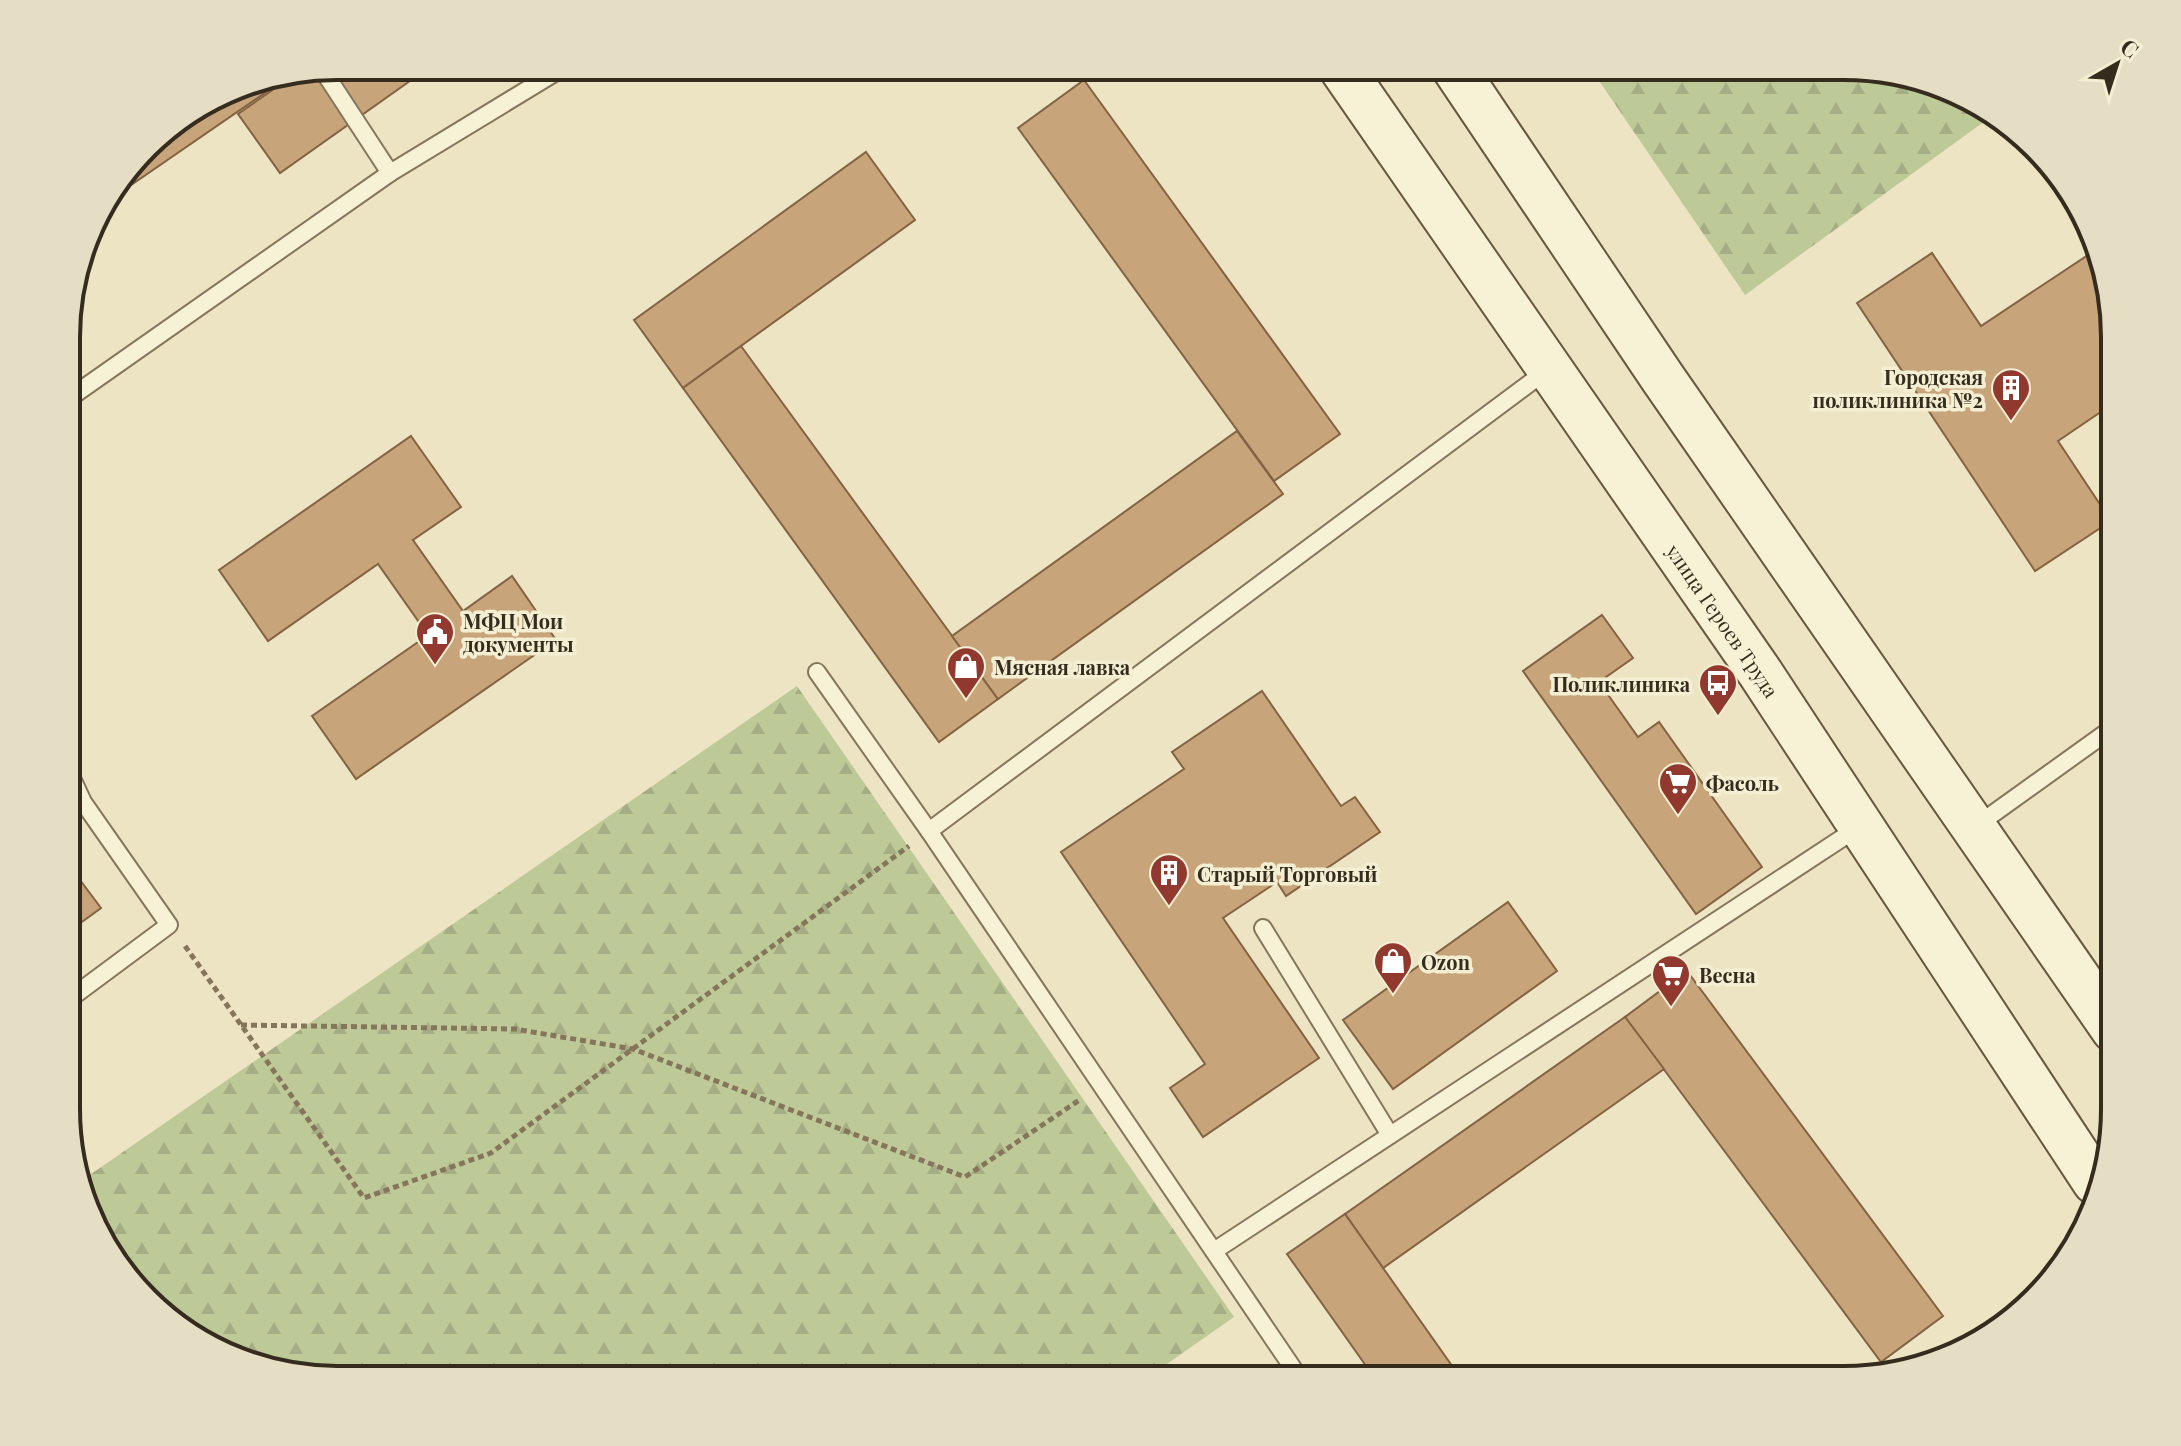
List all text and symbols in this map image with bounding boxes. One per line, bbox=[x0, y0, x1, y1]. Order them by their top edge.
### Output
north arrow bbox=[2077, 24, 2157, 104]
text: С bbox=[2115, 31, 2146, 64]
place label: Городская поликлиника №2 bbox=[1813, 363, 1983, 413]
building icon: Городская поликлиника №2 bbox=[1990, 367, 2032, 422]
street label: улица Героев Труда bbox=[1661, 537, 1786, 702]
place label: МФЦ Мои документы bbox=[463, 607, 574, 657]
public building icon: МФЦ Мои документы bbox=[414, 611, 456, 666]
shop icon: Мясная лавка bbox=[945, 645, 987, 700]
place label: Мясная лавка bbox=[994, 653, 1131, 680]
bus stop icon: Поликлиника bbox=[1697, 662, 1739, 717]
place label: Поликлиника bbox=[1552, 670, 1691, 697]
supermarket icon: Фасоль bbox=[1657, 761, 1699, 816]
place label: Фасоль bbox=[1706, 769, 1779, 796]
building icon: Старый Торговый bbox=[1148, 852, 1190, 907]
place label: Старый Торговый bbox=[1197, 860, 1377, 887]
shop icon: Ozon bbox=[1372, 940, 1414, 995]
place label: Ozon bbox=[1421, 948, 1471, 975]
supermarket icon: Весна bbox=[1650, 953, 1692, 1008]
place label: Весна bbox=[1699, 961, 1756, 988]

